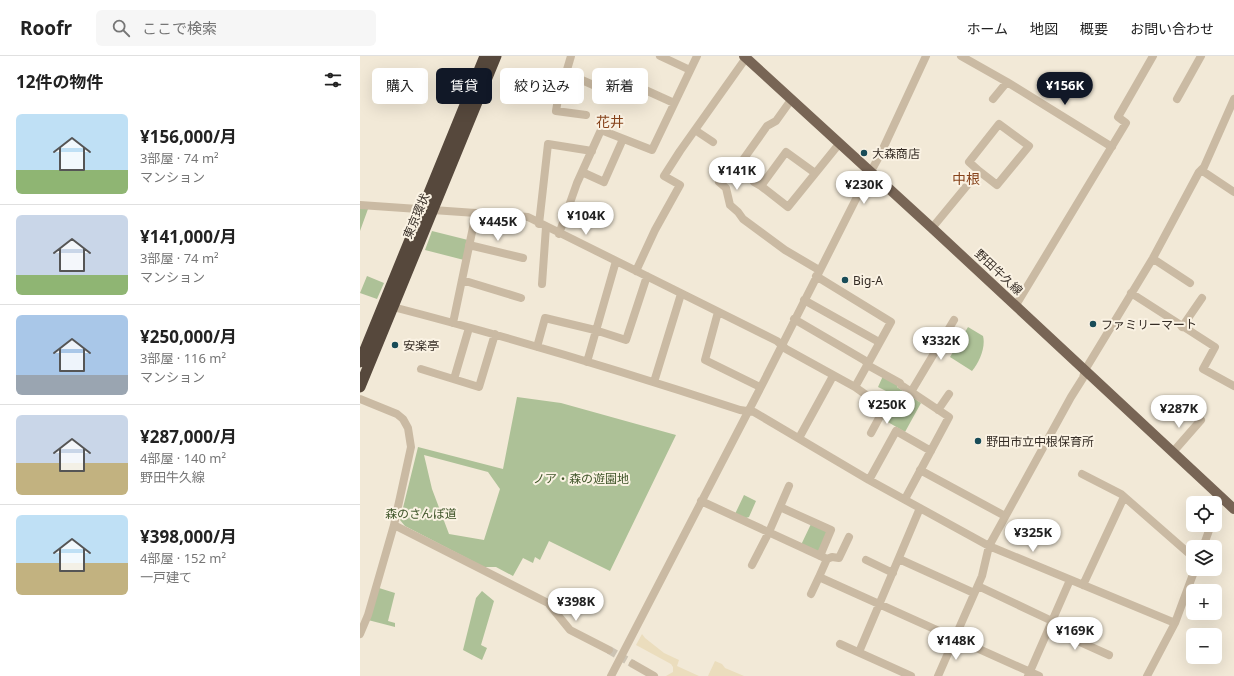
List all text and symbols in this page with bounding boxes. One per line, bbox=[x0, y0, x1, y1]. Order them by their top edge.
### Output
search box bbox=[96, 10, 376, 46]
text: Roofr bbox=[20, 15, 72, 41]
icon: search bbox=[110, 17, 132, 39]
text: ここで検索 bbox=[142, 18, 217, 38]
text: ホーム bbox=[966, 19, 1008, 38]
text: 地図 bbox=[1030, 19, 1058, 38]
text: 概要 bbox=[1080, 19, 1108, 38]
text: お問い合わせ bbox=[1130, 19, 1214, 38]
chip: 購入 bbox=[372, 68, 428, 104]
chip: 賃貸 bbox=[436, 68, 492, 104]
chip: 絞り込み bbox=[500, 68, 584, 104]
chip: 新着 bbox=[592, 68, 648, 104]
icon: filters bbox=[322, 69, 344, 91]
text: 12件の物件 bbox=[16, 70, 103, 93]
pin: ¥156K bbox=[1037, 72, 1093, 106]
text: ¥156K bbox=[1046, 76, 1084, 94]
district label: 花井 bbox=[596, 112, 624, 131]
text: ¥156,000/月 bbox=[140, 125, 237, 148]
icon: home bbox=[48, 130, 96, 178]
place label: 大森商店 bbox=[872, 145, 920, 162]
marker: 大森商店 bbox=[859, 148, 869, 158]
text: 3部屋 · 74 m² bbox=[140, 149, 219, 167]
pin: ¥141K bbox=[709, 157, 765, 191]
text: ¥141K bbox=[718, 161, 756, 179]
text: マンション bbox=[140, 168, 205, 186]
district label: 中根 bbox=[952, 169, 980, 188]
pin: ¥230K bbox=[836, 171, 892, 205]
text: ¥230K bbox=[845, 175, 883, 193]
street label: 東京環状 bbox=[399, 191, 433, 241]
pin: ¥104K bbox=[558, 202, 614, 236]
text: ¥104K bbox=[567, 206, 605, 224]
pin: ¥445K bbox=[470, 208, 526, 242]
text: ¥445K bbox=[479, 212, 517, 230]
text: ¥141,000/月 bbox=[140, 225, 237, 248]
icon: home bbox=[48, 231, 96, 279]
street label: 野田牛久線 bbox=[971, 245, 1027, 299]
text: 3部屋 · 74 m² bbox=[140, 249, 219, 267]
text: マンション bbox=[140, 268, 205, 286]
place label: Big-A bbox=[853, 272, 883, 289]
marker: Big-A bbox=[840, 275, 850, 285]
place label: ファミリーマート bbox=[1101, 316, 1197, 333]
marker: ファミリーマート bbox=[1088, 319, 1098, 329]
text: ¥250,000/月 bbox=[140, 325, 237, 348]
pin: ¥332K bbox=[913, 327, 969, 361]
icon: home bbox=[48, 331, 96, 379]
text: ¥332K bbox=[922, 331, 960, 349]
place label: 安楽亭 bbox=[403, 337, 439, 354]
marker: 安楽亭 bbox=[390, 340, 400, 350]
text: 3部屋 · 116 m² bbox=[140, 349, 226, 367]
text: マンション bbox=[140, 368, 205, 386]
pin: ¥250K bbox=[859, 391, 915, 425]
text: ¥250K bbox=[868, 395, 906, 413]
pin: ¥287K bbox=[1151, 395, 1207, 429]
text: ¥287K bbox=[1160, 399, 1198, 417]
text: ¥287,000/月 bbox=[140, 425, 237, 448]
icon: home bbox=[48, 431, 96, 479]
place label: 野田市立中根保育所 bbox=[986, 433, 1094, 450]
marker: 野田市立中根保育所 bbox=[973, 436, 983, 446]
text: 4部屋 · 140 m² bbox=[140, 449, 226, 467]
text: 野田牛久線 bbox=[140, 468, 205, 486]
park label: ノア・森の遊園地 bbox=[533, 470, 629, 487]
map controls bbox=[1186, 496, 1222, 664]
button: locate bbox=[1186, 496, 1222, 532]
park label: 森のさんぽ道 bbox=[385, 505, 457, 522]
pin: ¥325K bbox=[1005, 519, 1061, 553]
text: ¥325K bbox=[1014, 523, 1052, 541]
text: ¥398,000/月 bbox=[140, 525, 237, 548]
icon: home bbox=[48, 531, 96, 579]
button: layers bbox=[1186, 540, 1222, 576]
text: 4部屋 · 152 m² bbox=[140, 549, 226, 567]
text: 一戸建て bbox=[140, 568, 192, 586]
button: + bbox=[1186, 584, 1222, 620]
pin: ¥398K bbox=[548, 588, 604, 622]
text: ¥398K bbox=[557, 592, 595, 610]
pin: ¥169K bbox=[1047, 617, 1103, 651]
text: ¥169K bbox=[1056, 621, 1094, 639]
pin: ¥148K bbox=[928, 627, 984, 661]
button: − bbox=[1186, 628, 1222, 664]
text: ¥148K bbox=[937, 631, 975, 649]

